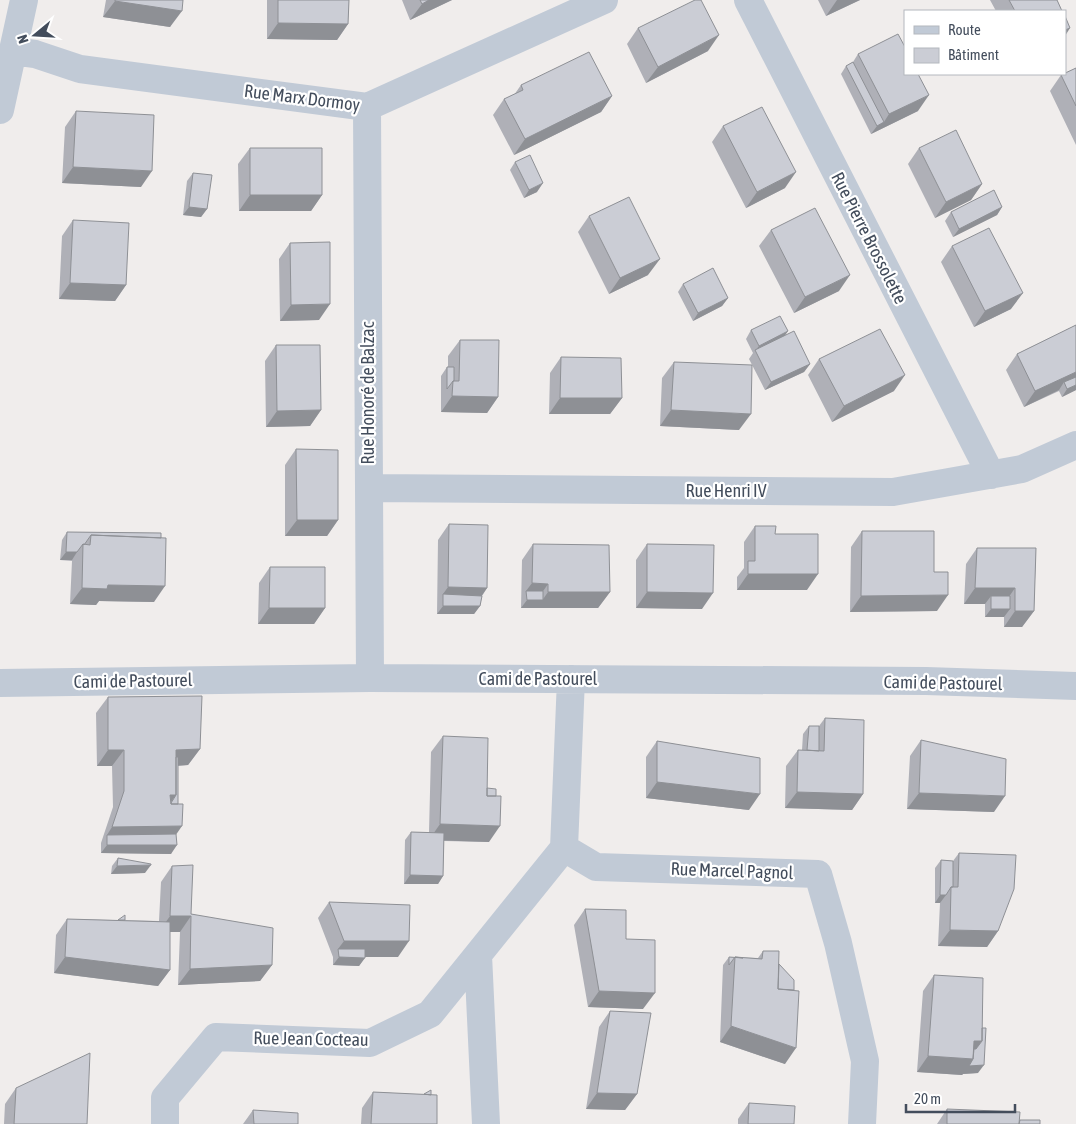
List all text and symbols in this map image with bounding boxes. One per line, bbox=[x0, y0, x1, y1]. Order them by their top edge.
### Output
north arrow bbox=[10, 10, 60, 60]
legend bbox=[904, 10, 1066, 75]
text: Route bbox=[948, 21, 981, 38]
text: N bbox=[14, 33, 32, 45]
text: Bâtiment bbox=[948, 46, 999, 63]
street label: Rue Marx Dormoy bbox=[243, 80, 361, 115]
street label: Rue Pierre Brossolette bbox=[827, 168, 912, 307]
street label: Rue Honoré de Balzac bbox=[357, 321, 378, 464]
street label: Rue Henri IV bbox=[685, 480, 767, 501]
street label: Cami de Pastourel bbox=[479, 668, 598, 689]
street label: Cami de Pastourel bbox=[73, 669, 193, 692]
street label: Cami de Pastourel bbox=[883, 671, 1003, 694]
street label: Rue Marcel Pagnol bbox=[670, 858, 794, 883]
street label: Rue Jean Cocteau bbox=[253, 1027, 369, 1050]
scale bar bbox=[906, 1082, 1015, 1114]
text: 20 m bbox=[914, 1090, 941, 1107]

